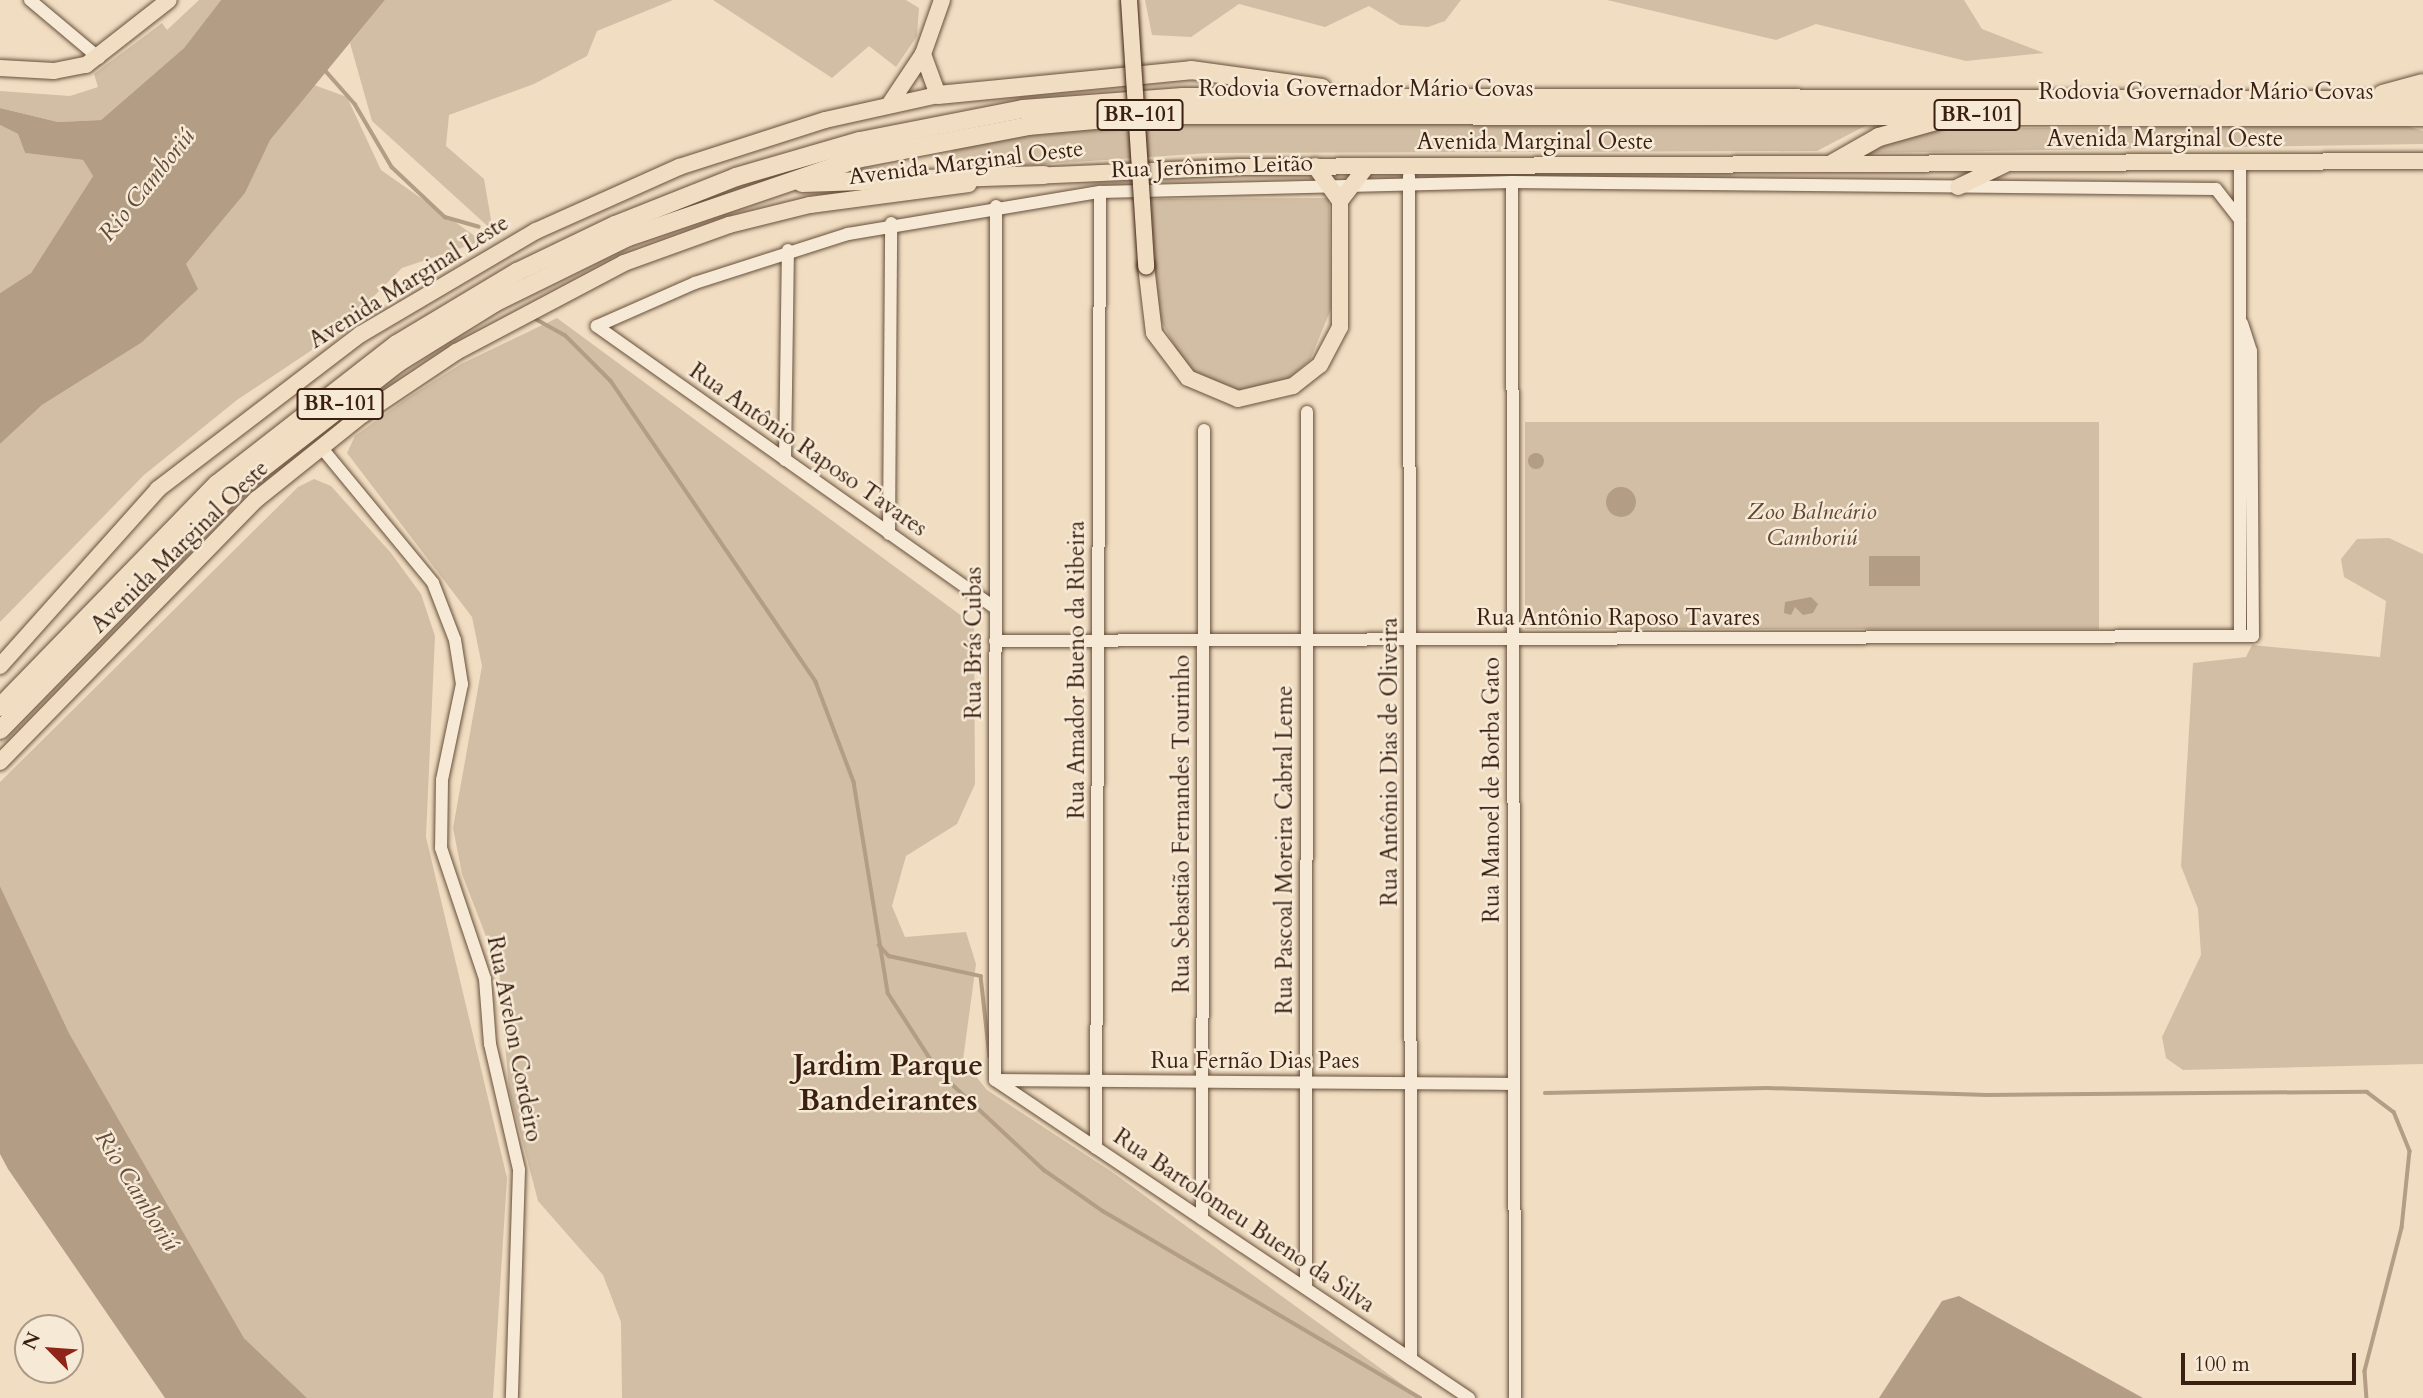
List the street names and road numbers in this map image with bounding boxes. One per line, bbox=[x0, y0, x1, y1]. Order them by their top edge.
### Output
street label: Rodovia Governador Mário Covas bbox=[1199, 75, 1533, 103]
street label: Rodovia Governador Mário Covas bbox=[2039, 78, 2373, 106]
road number: BR-101 bbox=[1096, 97, 1184, 132]
road number: BR-101 bbox=[1933, 97, 2021, 132]
street label: Avenida Marginal Oeste bbox=[2047, 125, 2283, 153]
street label: Avenida Marginal Oeste bbox=[1417, 128, 1653, 156]
street label: Avenida Marginal Oeste bbox=[847, 135, 1085, 191]
street label: Rua Jerônimo Leitão bbox=[1111, 150, 1313, 184]
street label: Avenida Marginal Leste bbox=[304, 209, 514, 355]
street label: Rua Antônio Raposo Tavares bbox=[684, 357, 932, 543]
road number: BR-101 bbox=[296, 386, 384, 422]
street label: Avenida Marginal Oeste bbox=[85, 455, 275, 639]
street label: Rua Amador Bueno da Ribeira bbox=[1063, 521, 1091, 819]
street label: Rua Brás Cubas bbox=[960, 567, 988, 719]
street label: Rua Antônio Raposo Tavares bbox=[1476, 604, 1760, 632]
street label: Rua Antônio Dias de Oliveira bbox=[1376, 618, 1404, 906]
street label: Rua Sebastião Fernandes Tourinho bbox=[1168, 655, 1196, 993]
street label: Rua Manoel de Borba Gato bbox=[1478, 657, 1506, 923]
street label: Rua Pascoal Moreira Cabral Leme bbox=[1271, 685, 1299, 1015]
street label: Rua Avelon Cordeiro bbox=[481, 934, 547, 1144]
street label: Rua Fernão Dias Paes bbox=[1151, 1047, 1359, 1075]
street label: Rua Bartolomeu Bueno da Silva bbox=[1108, 1123, 1380, 1319]

